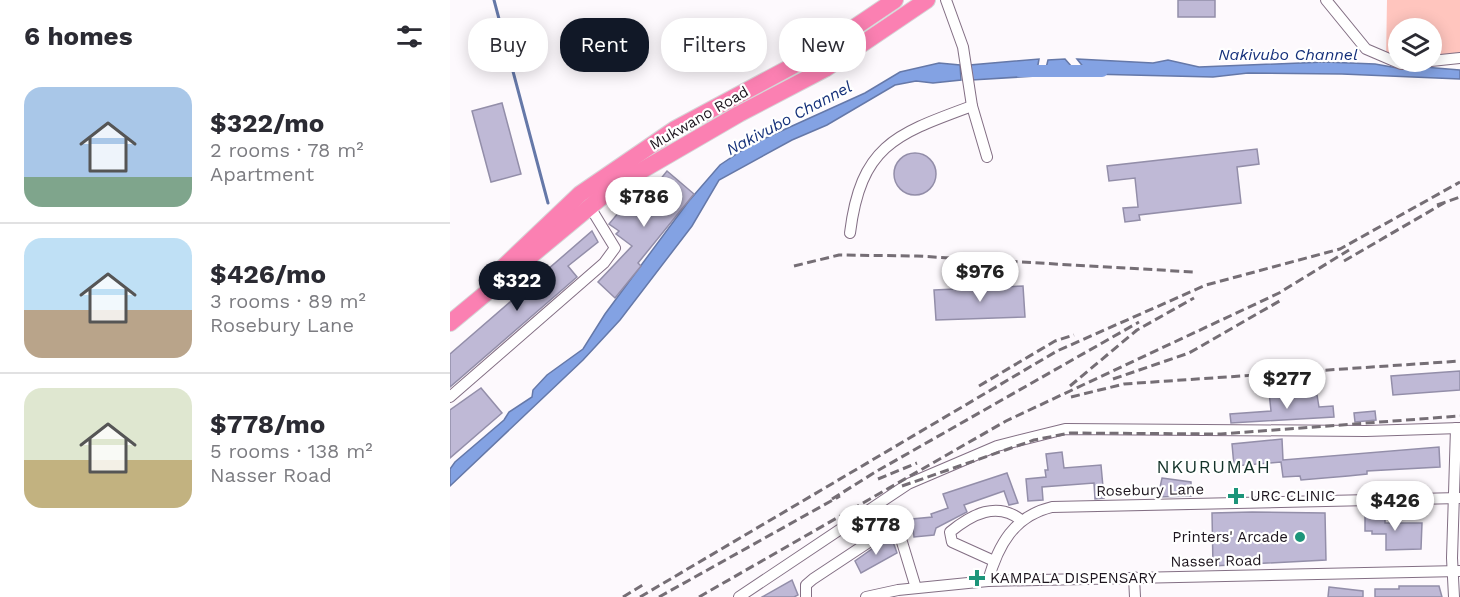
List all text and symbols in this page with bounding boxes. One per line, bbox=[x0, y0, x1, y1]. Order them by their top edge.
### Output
chip: Buy bbox=[468, 18, 548, 72]
chip: Rent bbox=[560, 18, 649, 72]
chip: Filters bbox=[661, 18, 767, 72]
chip: New bbox=[779, 18, 866, 72]
map controls bbox=[1388, 18, 1442, 72]
button: layers bbox=[1388, 18, 1442, 72]
icon: filters bbox=[393, 20, 426, 53]
text: 6 homes bbox=[24, 21, 133, 51]
water label: Nakivubo Channel bbox=[1218, 45, 1358, 64]
water label: Nakivubo Channel bbox=[723, 77, 855, 159]
street label: Mukwano Road bbox=[646, 82, 752, 154]
text: $322/mo bbox=[210, 108, 324, 138]
icon: home bbox=[72, 111, 144, 183]
text: 2 rooms · 78 m² bbox=[210, 138, 364, 162]
text: Apartment bbox=[210, 162, 314, 186]
pin: $786 bbox=[608, 177, 680, 228]
text: $786 bbox=[619, 184, 669, 208]
pin: $976 bbox=[944, 252, 1016, 303]
text: $426/mo bbox=[210, 259, 326, 289]
text: $976 bbox=[956, 259, 1004, 283]
pin: $322 bbox=[481, 261, 553, 312]
icon: home bbox=[72, 262, 144, 334]
text: $322 bbox=[493, 268, 541, 292]
text: 3 rooms · 89 m² bbox=[210, 289, 366, 313]
text: Rosebury Lane bbox=[210, 313, 354, 337]
pin: $277 bbox=[1251, 359, 1323, 410]
text: $277 bbox=[1263, 366, 1311, 390]
text: $778/mo bbox=[210, 409, 325, 439]
icon: home bbox=[72, 412, 144, 484]
text: 5 rooms · 138 m² bbox=[210, 439, 373, 463]
district label: NKURUMAH bbox=[1157, 456, 1271, 477]
text: Nasser Road bbox=[210, 463, 332, 487]
street label: Rosebury Lane bbox=[1096, 480, 1204, 500]
pin: $426 bbox=[1359, 481, 1431, 532]
marker: URC CLINIC bbox=[1227, 487, 1245, 505]
place label: URC CLINIC bbox=[1250, 487, 1335, 505]
text: $426 bbox=[1370, 488, 1420, 512]
pin: $778 bbox=[840, 505, 912, 556]
text: $778 bbox=[851, 512, 901, 536]
place label: Printers' Arcade bbox=[1172, 528, 1288, 546]
marker: Printers' Arcade bbox=[1293, 530, 1307, 544]
street label: Nasser Road bbox=[1170, 551, 1262, 571]
marker: KAMPALA DISPENSARY bbox=[968, 569, 986, 587]
place label: KAMPALA DISPENSARY bbox=[990, 569, 1157, 587]

